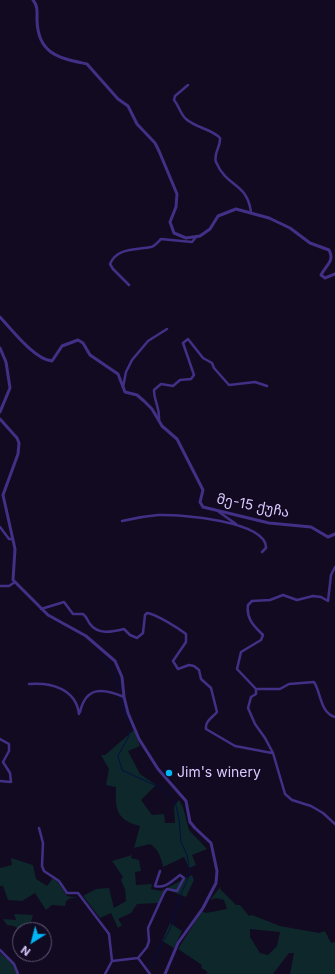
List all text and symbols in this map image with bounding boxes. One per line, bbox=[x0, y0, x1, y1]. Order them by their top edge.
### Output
street label: მე-15 ქუჩა bbox=[215, 491, 291, 521]
place label: Jim's winery bbox=[177, 765, 261, 781]
marker: Jim's winery bbox=[164, 768, 174, 778]
north arrow bbox=[12, 922, 52, 962]
text: N bbox=[18, 943, 33, 959]

